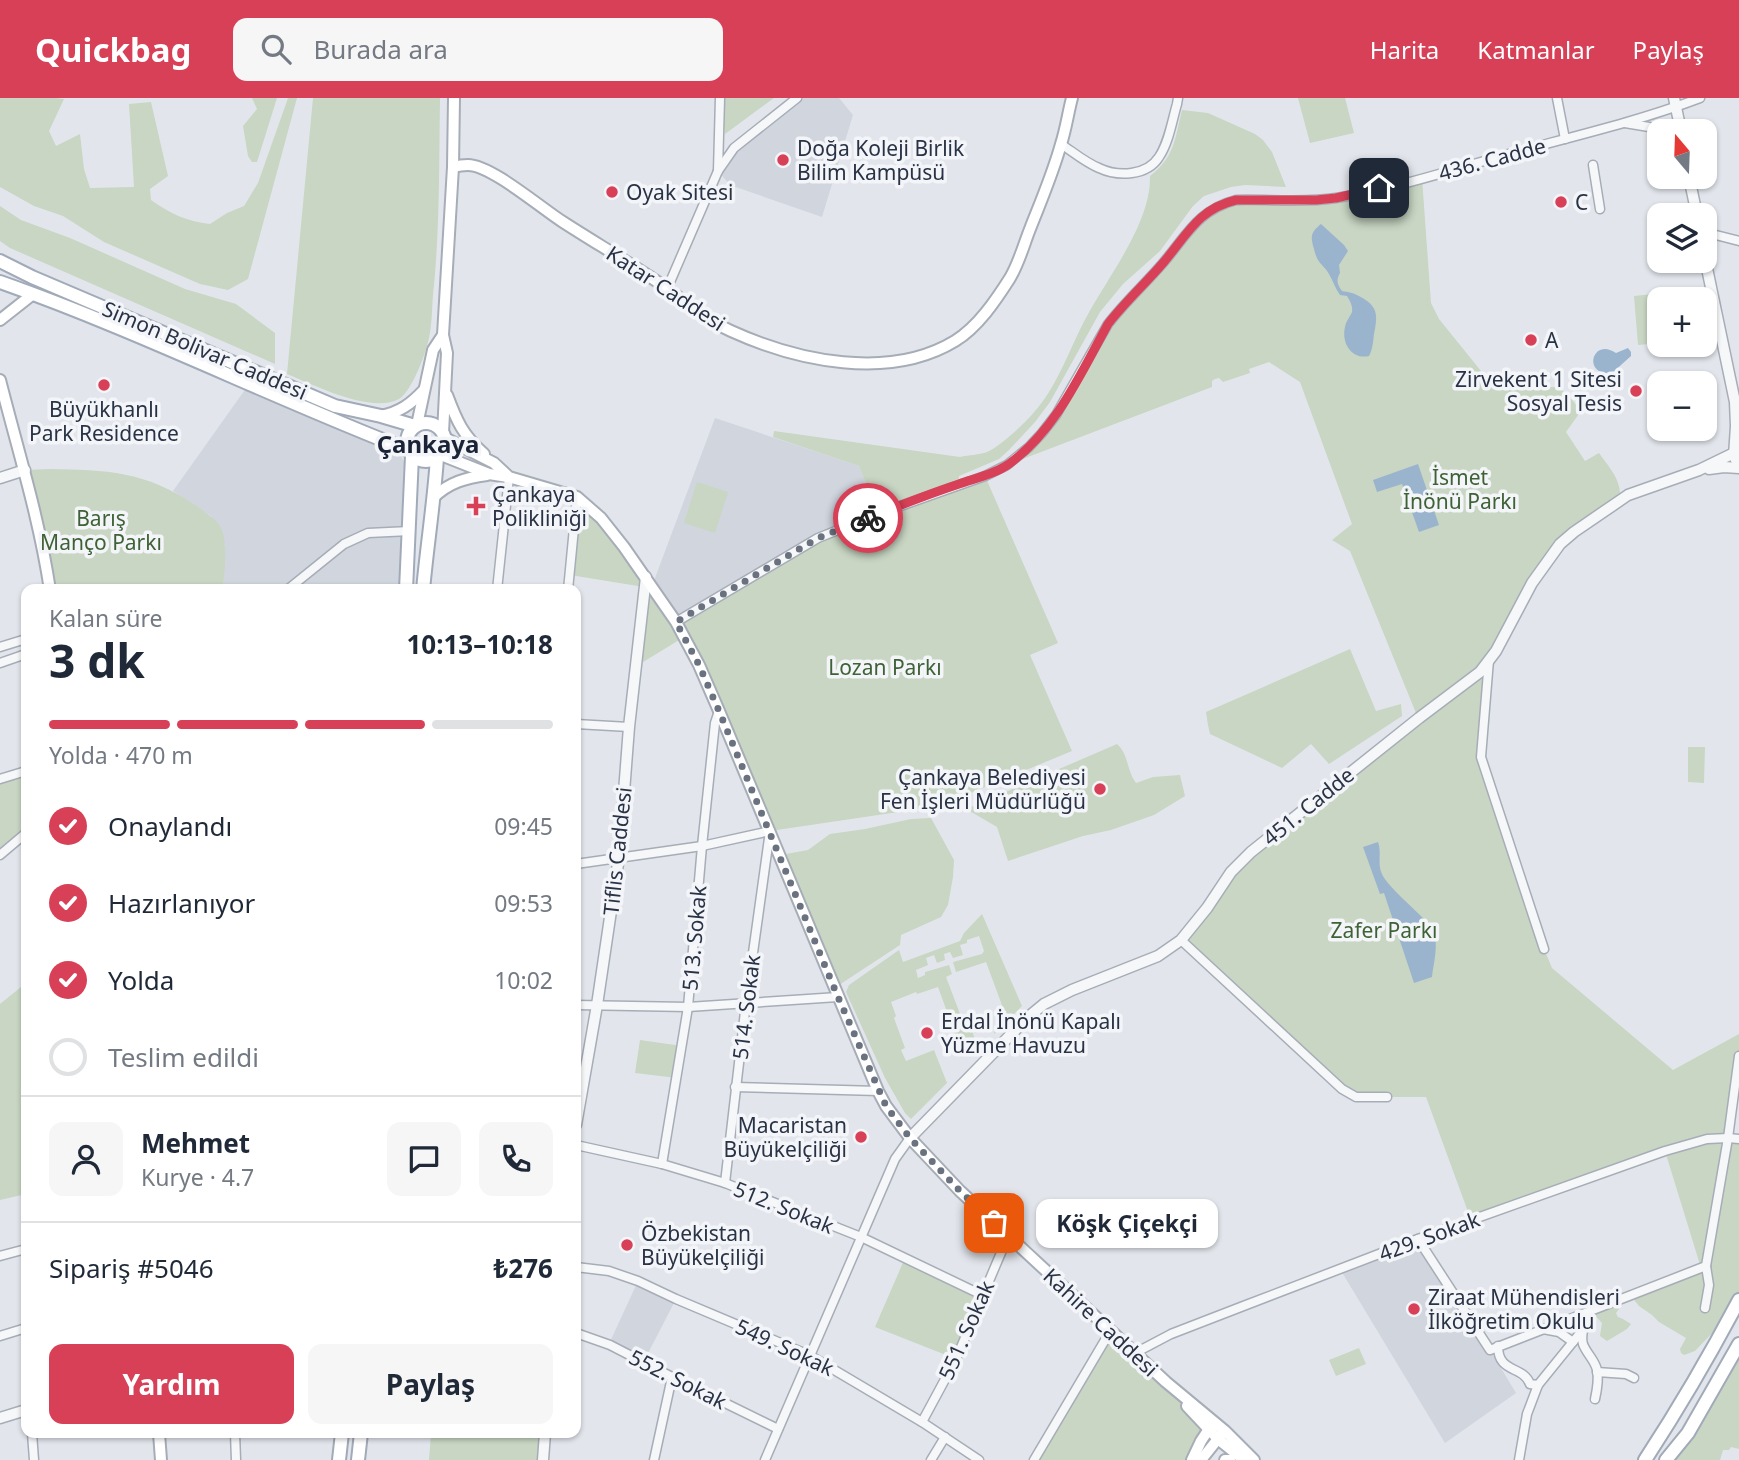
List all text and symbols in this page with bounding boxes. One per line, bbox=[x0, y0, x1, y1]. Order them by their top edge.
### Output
search box bbox=[233, 18, 723, 81]
text: Quickbag bbox=[35, 27, 191, 72]
icon: search bbox=[257, 30, 295, 68]
text: Burada ara bbox=[313, 31, 448, 67]
text: Harita bbox=[1370, 33, 1439, 66]
text: Katmanlar bbox=[1477, 33, 1595, 66]
text: Paylaş bbox=[1633, 33, 1704, 66]
north arrow bbox=[1647, 119, 1717, 189]
map controls bbox=[1647, 119, 1717, 441]
street label: 436. Cadde bbox=[1435, 131, 1549, 187]
place label: Doğa Koleji Birlik Bilim Kampüsü bbox=[797, 134, 965, 186]
marker: Doğa Koleji Birlik Bilim Kampüsü bbox=[775, 152, 791, 168]
pin bbox=[1349, 158, 1409, 218]
icon: home bbox=[1360, 169, 1398, 207]
place label: Oyak Sitesi bbox=[626, 178, 733, 206]
marker: Oyak Sitesi bbox=[604, 184, 620, 200]
place label: C bbox=[1575, 188, 1588, 216]
marker: C bbox=[1553, 194, 1569, 210]
button: layers bbox=[1647, 203, 1717, 273]
street label: Katar Caddesi bbox=[601, 239, 731, 337]
button: + bbox=[1647, 287, 1717, 357]
street label: Simon Bolivar Caddesi bbox=[98, 294, 312, 406]
place label: A bbox=[1545, 326, 1559, 354]
marker: A bbox=[1523, 332, 1539, 348]
place label: Zirvekent 1 Sitesi Sosyal Tesis bbox=[1455, 365, 1622, 417]
button: − bbox=[1647, 371, 1717, 441]
marker: Büyükhanlı Park Residence bbox=[96, 377, 112, 393]
marker: Zirvekent 1 Sitesi Sosyal Tesis bbox=[1628, 383, 1644, 399]
place label: Büyükhanlı Park Residence bbox=[29, 395, 179, 447]
district label: Çankaya bbox=[377, 427, 479, 460]
park label: İsmet İnönü Parkı bbox=[1403, 463, 1517, 515]
place label: Çankaya Polikliniği bbox=[492, 480, 587, 532]
courier bbox=[833, 483, 903, 553]
marker: Çankaya Polikliniği bbox=[466, 496, 486, 516]
icon: bike bbox=[849, 499, 887, 537]
park label: Barış Manço Parkı bbox=[40, 504, 162, 556]
text: Kalan süre bbox=[49, 602, 162, 634]
text: 10:13–10:18 bbox=[406, 626, 553, 662]
text: 3 dk bbox=[49, 629, 145, 691]
park label: Lozan Parkı bbox=[828, 653, 942, 681]
text: Yolda · 470 m bbox=[49, 739, 193, 771]
street label: 451. Cadde bbox=[1257, 761, 1359, 851]
place label: Çankaya Belediyesi Fen İşleri Müdürlüğü bbox=[880, 763, 1086, 815]
marker: Çankaya Belediyesi Fen İşleri Müdürlüğü bbox=[1092, 781, 1108, 797]
street label: Tiflis Caddesi bbox=[596, 785, 638, 917]
icon: check bbox=[49, 807, 87, 845]
text: Onaylandı bbox=[108, 808, 232, 844]
text: 09:45 bbox=[494, 810, 553, 842]
street label: 513. Sokak bbox=[675, 883, 713, 992]
icon: check bbox=[49, 884, 87, 922]
text: Hazırlanıyor bbox=[108, 885, 255, 921]
text: 09:53 bbox=[494, 887, 553, 919]
park label: Zafer Parkı bbox=[1331, 916, 1437, 944]
street label: 514. Sokak bbox=[726, 952, 766, 1061]
icon: check bbox=[49, 961, 87, 999]
text: Yolda bbox=[108, 962, 174, 998]
text: 10:02 bbox=[494, 964, 553, 996]
place label: Erdal İnönü Kapalı Yüzme Havuzu bbox=[941, 1007, 1121, 1059]
marker: Erdal İnönü Kapalı Yüzme Havuzu bbox=[919, 1025, 935, 1041]
text: Teslim edildi bbox=[108, 1039, 259, 1075]
place label: Macaristan Büyükelçiliği bbox=[724, 1111, 847, 1163]
button: person bbox=[49, 1122, 123, 1196]
button: chat bbox=[387, 1122, 461, 1196]
button: phone bbox=[479, 1122, 553, 1196]
text: Mehmet bbox=[141, 1125, 250, 1161]
marker: Macaristan Büyükelçiliği bbox=[853, 1129, 869, 1145]
text: Kurye · 4.7 bbox=[141, 1161, 254, 1193]
street label: 512. Sokak bbox=[730, 1174, 839, 1240]
pin bbox=[964, 1193, 1024, 1253]
callout: Köşk Çiçekçi bbox=[1036, 1198, 1218, 1248]
icon: bag bbox=[975, 1204, 1013, 1242]
street label: 429. Sokak bbox=[1375, 1205, 1484, 1267]
text: Köşk Çiçekçi bbox=[1056, 1207, 1198, 1239]
place label: Özbekistan Büyükelçiliği bbox=[641, 1219, 764, 1271]
marker: Özbekistan Büyükelçiliği bbox=[619, 1237, 635, 1253]
text: Sipariş #5046 bbox=[49, 1250, 214, 1286]
text: ₺276 bbox=[494, 1250, 553, 1286]
street label: Kahire Caddesi bbox=[1038, 1262, 1164, 1382]
street label: 551. Sokak bbox=[932, 1275, 1001, 1384]
place label: Ziraat Mühendisleri İlköğretim Okulu bbox=[1428, 1283, 1620, 1335]
marker: Ziraat Mühendisleri İlköğretim Okulu bbox=[1406, 1301, 1422, 1317]
street label: 549. Sokak bbox=[731, 1312, 839, 1382]
street label: 552. Sokak bbox=[625, 1343, 732, 1416]
button: Yardım bbox=[49, 1344, 294, 1424]
button: Paylaş bbox=[308, 1344, 553, 1424]

